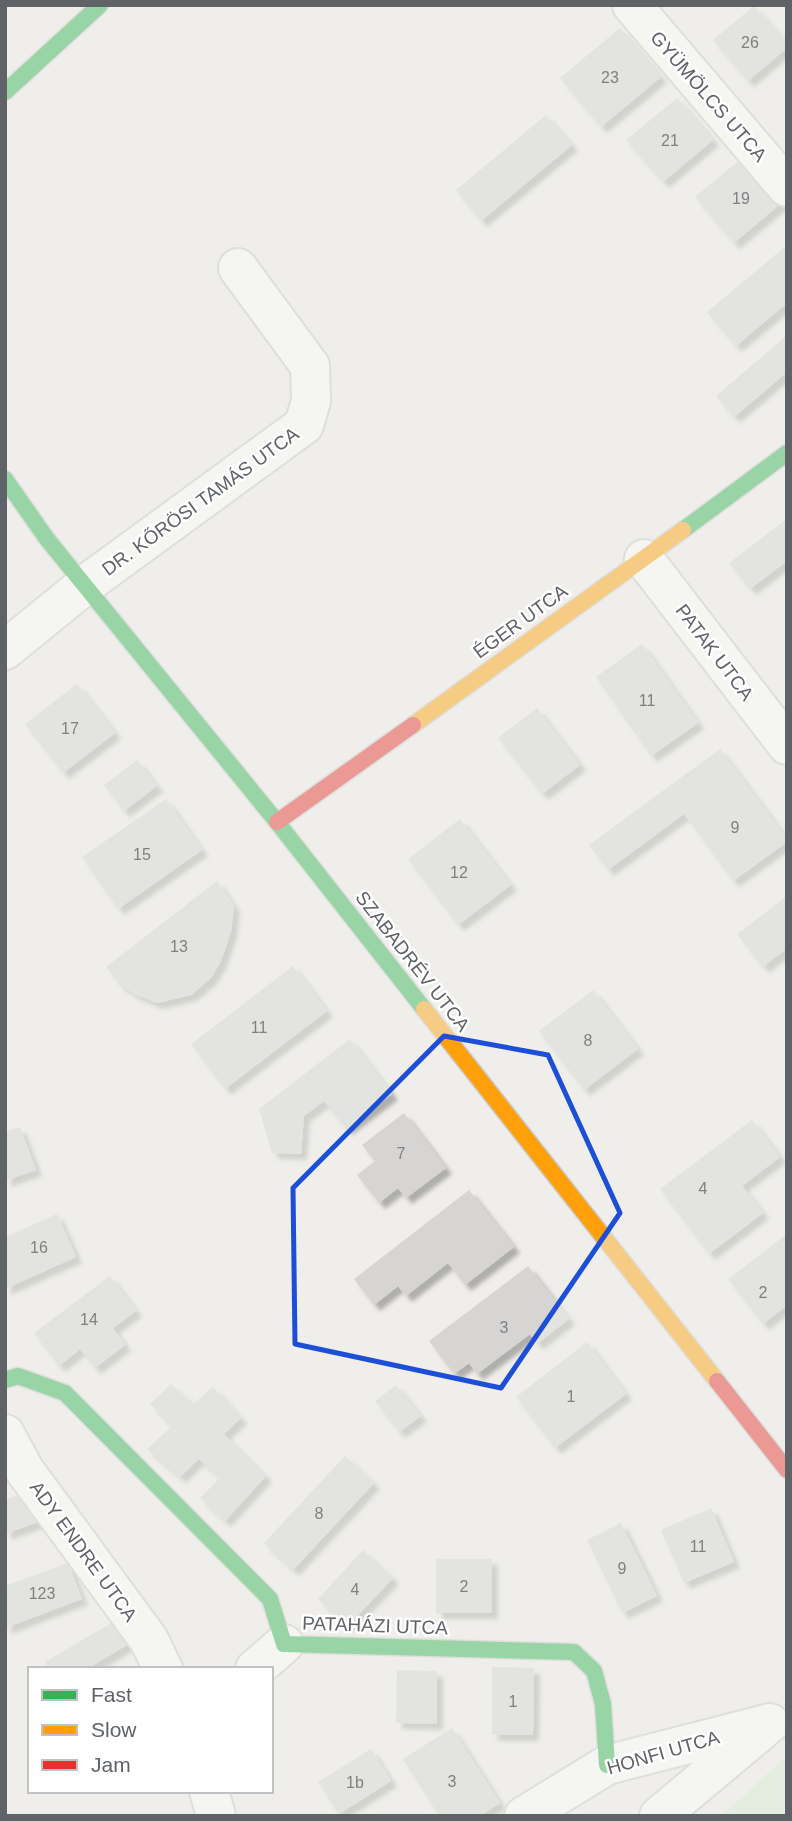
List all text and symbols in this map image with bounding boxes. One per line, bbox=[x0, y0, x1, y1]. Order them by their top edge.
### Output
street label: GYÜMÖLCS UTCA bbox=[646, 27, 771, 166]
house number: 26 bbox=[741, 34, 759, 51]
house number: 23 bbox=[601, 69, 619, 86]
house number: 21 bbox=[661, 132, 679, 149]
house number: 19 bbox=[732, 190, 750, 207]
street label: DR. KŐRÖSI TAMÁS UTCA bbox=[98, 423, 303, 580]
street label: ÉGER UTCA bbox=[469, 580, 572, 662]
street label: PATAK UTCA bbox=[672, 600, 758, 705]
house number: 11 bbox=[639, 692, 655, 709]
house number: 17 bbox=[61, 720, 79, 737]
house number: 9 bbox=[731, 819, 740, 836]
house number: 15 bbox=[133, 846, 151, 863]
house number: 12 bbox=[450, 864, 468, 881]
street label: SZABADRÉV UTCA bbox=[351, 887, 474, 1036]
house number: 13 bbox=[170, 938, 188, 955]
house number: 11 bbox=[251, 1019, 267, 1036]
house number: 8 bbox=[584, 1032, 593, 1049]
house number: 7 bbox=[397, 1145, 406, 1162]
house number: 4 bbox=[699, 1180, 708, 1197]
house number: 16 bbox=[30, 1239, 48, 1256]
house number: 2 bbox=[759, 1284, 768, 1301]
house number: 14 bbox=[80, 1311, 98, 1328]
house number: 3 bbox=[500, 1319, 509, 1336]
house number: 1 bbox=[567, 1388, 576, 1405]
street label: ADY ENDRE UTCA bbox=[26, 1477, 142, 1625]
house number: 8 bbox=[315, 1505, 324, 1522]
house number: 11 bbox=[690, 1538, 706, 1555]
house number: 9 bbox=[618, 1560, 627, 1577]
house number: 2 bbox=[460, 1578, 469, 1595]
house number: 4 bbox=[351, 1581, 360, 1598]
house number: 123 bbox=[29, 1585, 55, 1602]
street label: PATAHÁZI UTCA bbox=[302, 1612, 448, 1639]
legend bbox=[28, 1667, 273, 1793]
text: Fast bbox=[91, 1683, 132, 1706]
house number: 1 bbox=[509, 1693, 518, 1710]
text: Slow bbox=[91, 1718, 137, 1741]
street label: HONFI UTCA bbox=[604, 1726, 722, 1779]
text: Jam bbox=[91, 1753, 131, 1776]
house number: 3 bbox=[448, 1773, 457, 1790]
house number: 1b bbox=[346, 1774, 364, 1791]

